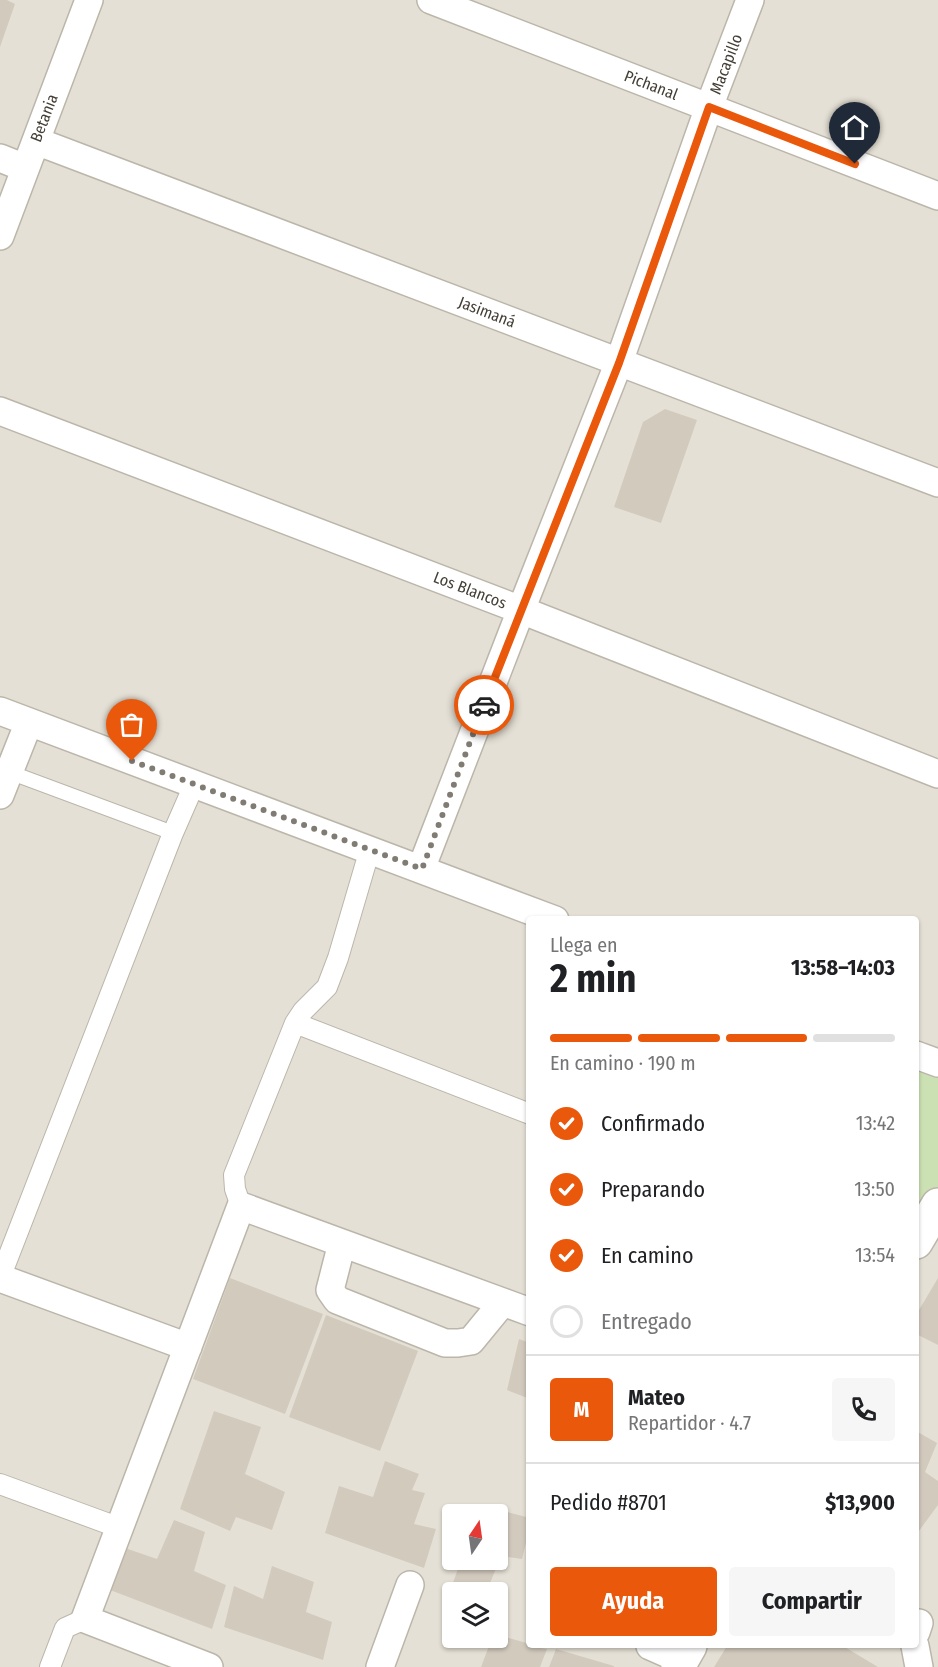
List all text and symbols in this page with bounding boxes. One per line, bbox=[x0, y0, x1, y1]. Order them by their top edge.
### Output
street label: Macapillo bbox=[706, 31, 746, 97]
street label: Pichanal bbox=[622, 66, 680, 104]
street label: Betania bbox=[26, 91, 62, 145]
pin bbox=[829, 102, 880, 164]
icon: home bbox=[838, 111, 871, 144]
street label: Jasimaná bbox=[456, 292, 518, 332]
street label: Los Blancos bbox=[431, 567, 509, 613]
courier bbox=[454, 675, 514, 735]
icon: car bbox=[468, 689, 501, 722]
pin bbox=[106, 699, 157, 761]
icon: bag bbox=[115, 708, 148, 741]
text: Llega en bbox=[550, 933, 618, 957]
text: 13:58–14:03 bbox=[791, 954, 895, 981]
text: 2 min bbox=[550, 956, 636, 1002]
text: En camino · 190 m bbox=[550, 1051, 696, 1075]
icon: check bbox=[550, 1107, 583, 1140]
text: Confirmado bbox=[601, 1110, 705, 1137]
text: 13:42 bbox=[856, 1111, 895, 1135]
icon: check bbox=[550, 1173, 583, 1206]
text: Preparando bbox=[601, 1176, 705, 1203]
text: 13:50 bbox=[854, 1177, 895, 1201]
icon: check bbox=[550, 1239, 583, 1272]
text: En camino bbox=[601, 1242, 693, 1269]
text: 13:54 bbox=[855, 1243, 895, 1267]
text: Entregado bbox=[601, 1308, 692, 1335]
button: phone bbox=[832, 1378, 895, 1441]
text: Mateo bbox=[628, 1384, 685, 1411]
text: M bbox=[574, 1396, 589, 1423]
text: Repartidor · 4.7 bbox=[628, 1411, 751, 1435]
text: Pedido #8701 bbox=[550, 1489, 667, 1516]
text: $13,900 bbox=[825, 1489, 895, 1516]
north arrow bbox=[442, 1504, 508, 1570]
map controls bbox=[442, 1504, 508, 1648]
button: Ayuda bbox=[550, 1567, 717, 1636]
button: Compartir bbox=[729, 1567, 895, 1636]
button: layers bbox=[442, 1582, 508, 1648]

